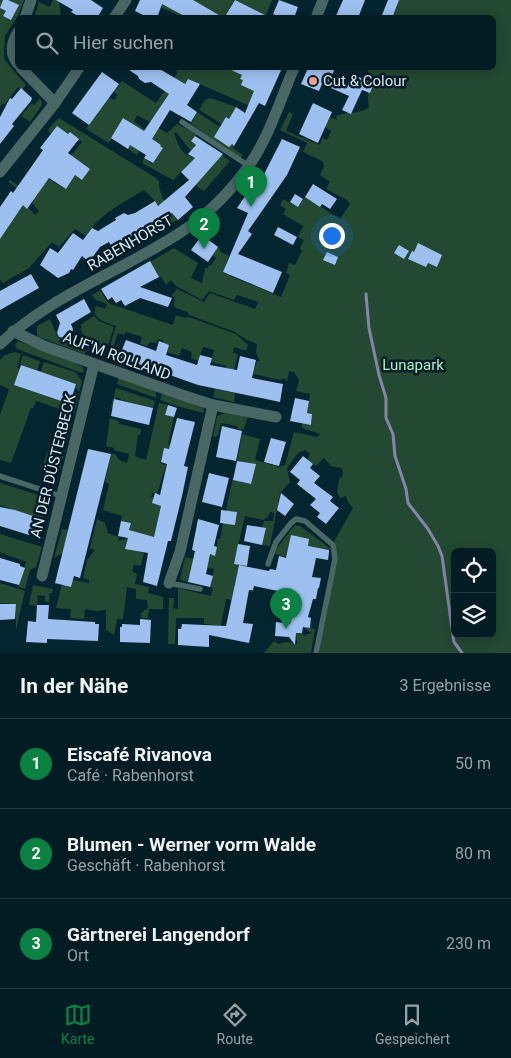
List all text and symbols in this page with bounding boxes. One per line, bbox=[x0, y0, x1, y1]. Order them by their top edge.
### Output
search box bbox=[15, 15, 496, 70]
icon: search bbox=[33, 29, 61, 57]
text: Hier suchen bbox=[73, 31, 174, 54]
place label: Cut & Colour bbox=[323, 72, 407, 90]
marker: Cut & Colour bbox=[307, 75, 319, 87]
pin: 1 bbox=[235, 166, 267, 207]
pin: 2 bbox=[188, 208, 220, 249]
street label: RABENHORST bbox=[84, 211, 176, 275]
your location bbox=[319, 223, 345, 249]
street label: AUF'M ROLLAND bbox=[61, 328, 173, 384]
park label: Lunapark bbox=[382, 356, 444, 374]
street label: AN DER DÜSTERBECK bbox=[26, 392, 80, 540]
map controls bbox=[451, 548, 496, 638]
button: locate bbox=[451, 548, 496, 593]
pin: 3 bbox=[270, 588, 302, 629]
button: layers bbox=[451, 593, 496, 638]
text: In der Nähe bbox=[20, 674, 128, 698]
text: 3 Ergebnisse bbox=[399, 676, 491, 695]
text: Eiscafé Rivanova bbox=[67, 743, 212, 766]
text: 1 bbox=[31, 754, 41, 773]
text: 50 m bbox=[455, 754, 491, 773]
text: Café · Rabenhorst bbox=[67, 766, 194, 785]
text: Blumen - Werner vorm Walde bbox=[67, 833, 316, 856]
text: 2 bbox=[31, 844, 41, 863]
text: 80 m bbox=[455, 844, 491, 863]
text: Geschäft · Rabenhorst bbox=[67, 856, 225, 875]
text: Gärtnerei Langendorf bbox=[67, 923, 250, 946]
text: 3 bbox=[31, 934, 41, 953]
text: 230 m bbox=[446, 934, 491, 953]
text: Ort bbox=[67, 946, 89, 965]
tab: Karte bbox=[61, 1001, 95, 1047]
tab: Route bbox=[217, 1001, 253, 1047]
tab: Gespeichert bbox=[375, 1001, 450, 1047]

